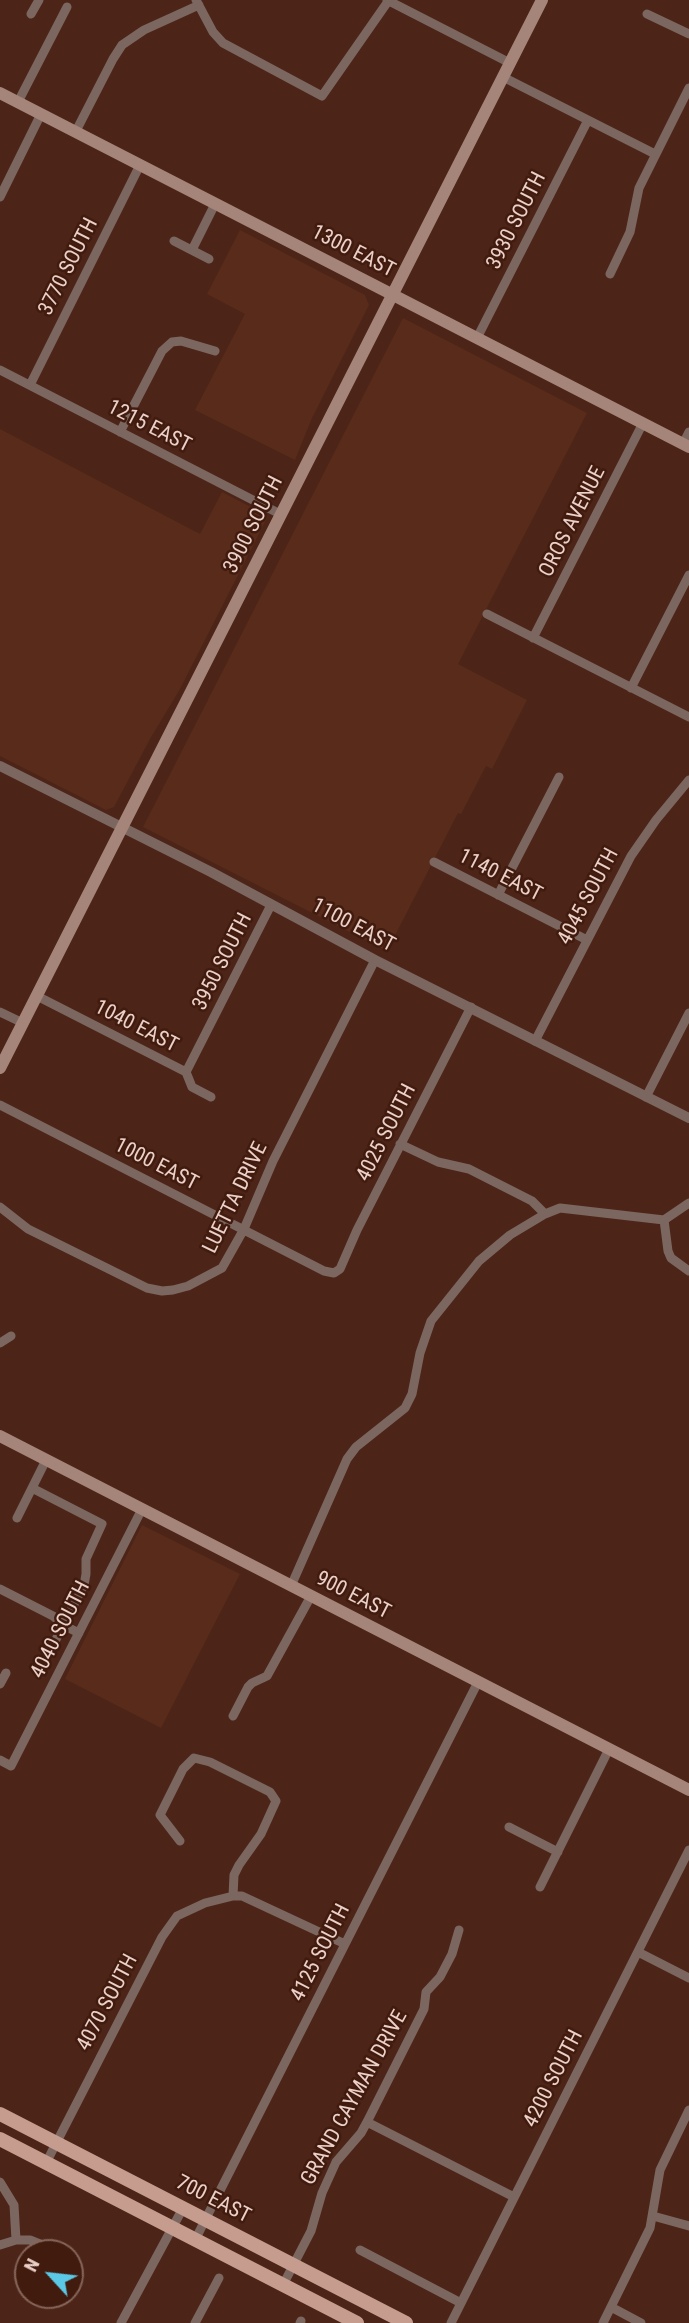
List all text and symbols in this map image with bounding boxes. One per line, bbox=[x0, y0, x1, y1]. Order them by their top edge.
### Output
street label: 3930 SOUTH bbox=[482, 168, 552, 274]
street label: 3770 SOUTH bbox=[34, 214, 104, 320]
street label: 1300 EAST bbox=[307, 220, 399, 284]
street label: 1215 EAST bbox=[103, 395, 195, 459]
street label: OROS AVENUE bbox=[534, 462, 612, 582]
street label: 3900 SOUTH bbox=[219, 472, 289, 578]
street label: 1140 EAST bbox=[454, 844, 546, 908]
street label: 4045 SOUTH bbox=[553, 844, 625, 950]
street label: 1100 EAST bbox=[307, 894, 399, 958]
street label: 3950 SOUTH bbox=[188, 909, 258, 1015]
street label: 1040 EAST bbox=[90, 995, 182, 1059]
street label: 4025 SOUTH bbox=[352, 1080, 422, 1186]
street label: 1000 EAST bbox=[110, 1133, 202, 1197]
street label: LUETTA DRIVE bbox=[198, 1138, 274, 1258]
street label: 900 EAST bbox=[312, 1567, 394, 1625]
street label: 4040 SOUTH bbox=[26, 1577, 96, 1683]
street label: 4125 SOUTH bbox=[286, 1900, 356, 2006]
street label: 4070 SOUTH bbox=[72, 1950, 144, 2056]
street label: GRAND CAYMAN DRIVE bbox=[296, 2006, 414, 2190]
street label: 4200 SOUTH bbox=[519, 2026, 589, 2132]
street label: 700 EAST bbox=[172, 2171, 254, 2229]
north arrow bbox=[14, 2239, 84, 2309]
text: N bbox=[19, 2255, 45, 2276]

